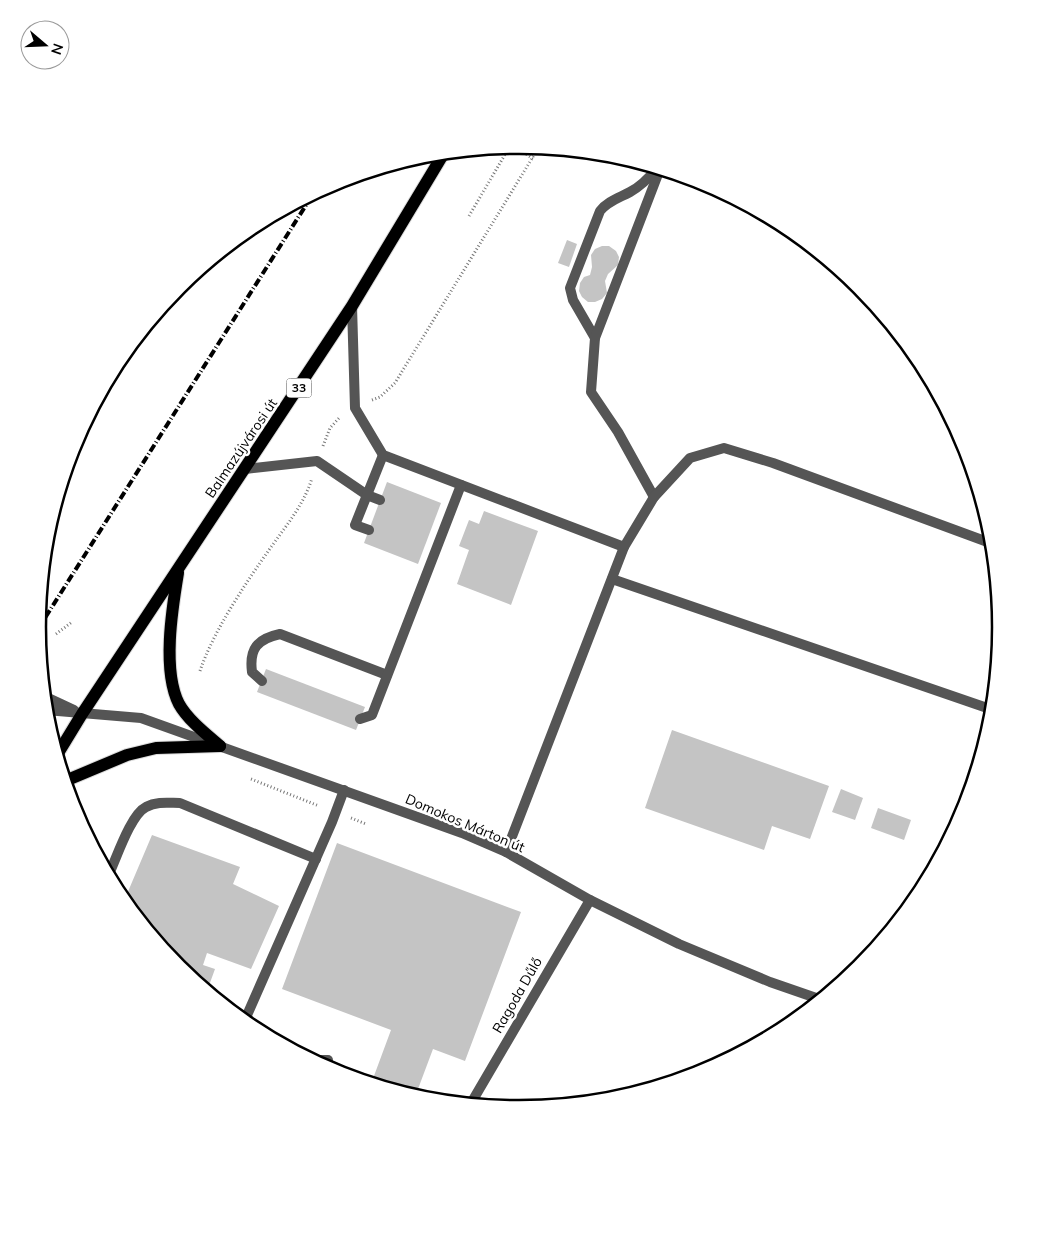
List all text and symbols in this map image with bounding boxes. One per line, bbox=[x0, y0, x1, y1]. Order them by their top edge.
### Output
north arrow bbox=[20, 20, 70, 70]
text: N bbox=[47, 41, 68, 57]
road number: 33 bbox=[286, 378, 312, 398]
street label: Balmazújvárosi út bbox=[201, 395, 281, 501]
street label: Domokos Márton út bbox=[403, 790, 527, 856]
street label: Ragoda Dűlő bbox=[488, 954, 546, 1036]

